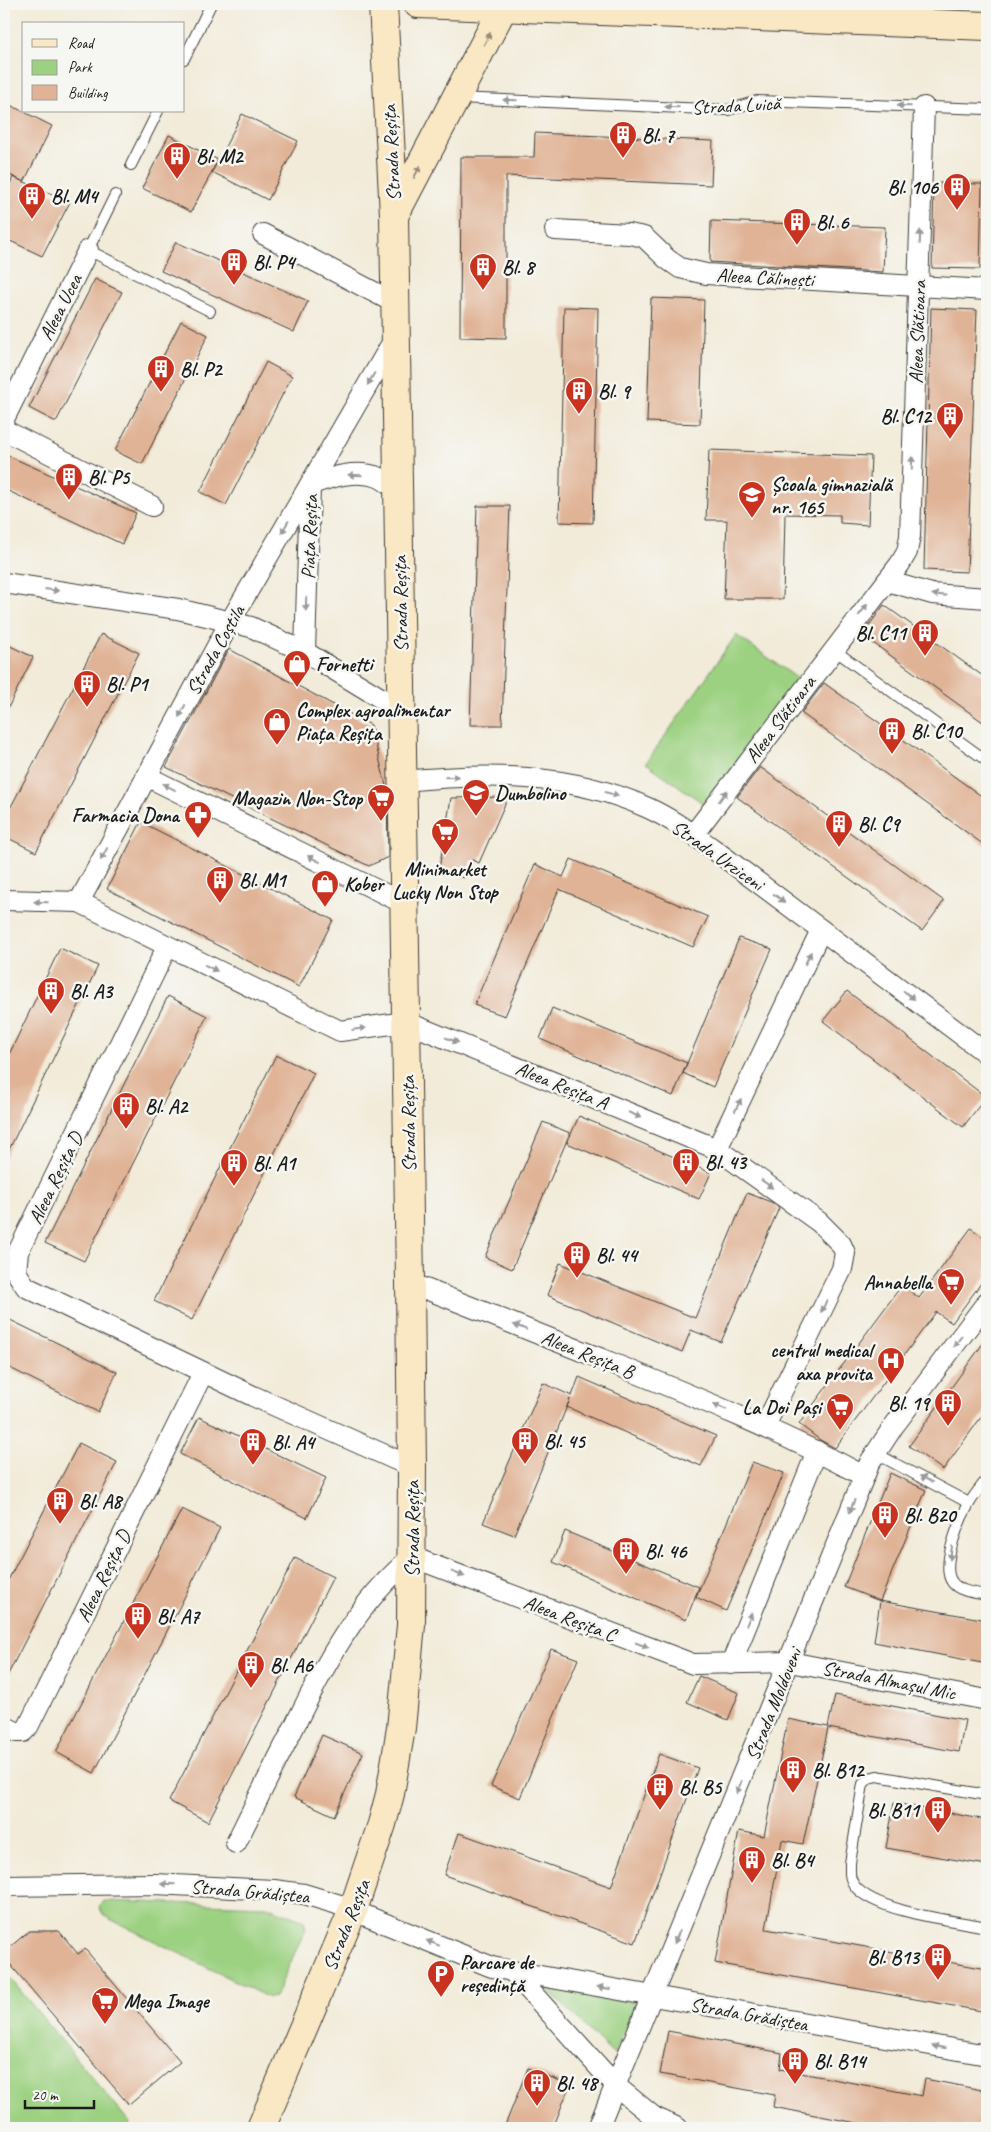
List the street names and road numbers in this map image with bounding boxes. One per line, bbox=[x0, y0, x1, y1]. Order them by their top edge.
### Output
street label: Strada Luică bbox=[691, 91, 783, 120]
street label: Strada Reșița bbox=[376, 103, 407, 202]
street label: Aleea Călinești bbox=[716, 262, 817, 293]
street label: Aleea Ucea bbox=[33, 268, 89, 344]
street label: Aleea Slătioara bbox=[903, 279, 932, 384]
street label: Piața Reșița bbox=[296, 493, 324, 580]
street label: Strada Reșița bbox=[387, 554, 414, 652]
street label: Strada Coștila bbox=[181, 599, 251, 699]
street label: Aleea Slătioara bbox=[739, 670, 822, 768]
street label: Strada Urziceni bbox=[667, 814, 771, 898]
street label: Aleea Reșița A bbox=[512, 1056, 612, 1116]
street label: Strada Reșița bbox=[395, 1074, 422, 1172]
street label: Aleea Reșița D bbox=[23, 1127, 89, 1228]
street label: Aleea Reșița B bbox=[538, 1325, 639, 1385]
street label: Strada Reșița bbox=[400, 1480, 425, 1577]
street label: Aleea Reșița D bbox=[71, 1525, 137, 1626]
street label: Aleea Reșița C bbox=[520, 1589, 622, 1648]
street label: Strada Moldoveni bbox=[740, 1642, 808, 1764]
street label: Strada Almașul Mic bbox=[820, 1655, 959, 1706]
street label: Strada Grădiștea bbox=[190, 1874, 312, 1909]
street label: Strada Reșița bbox=[317, 1875, 377, 1975]
street label: Strada Grădiștea bbox=[688, 1992, 811, 2037]

